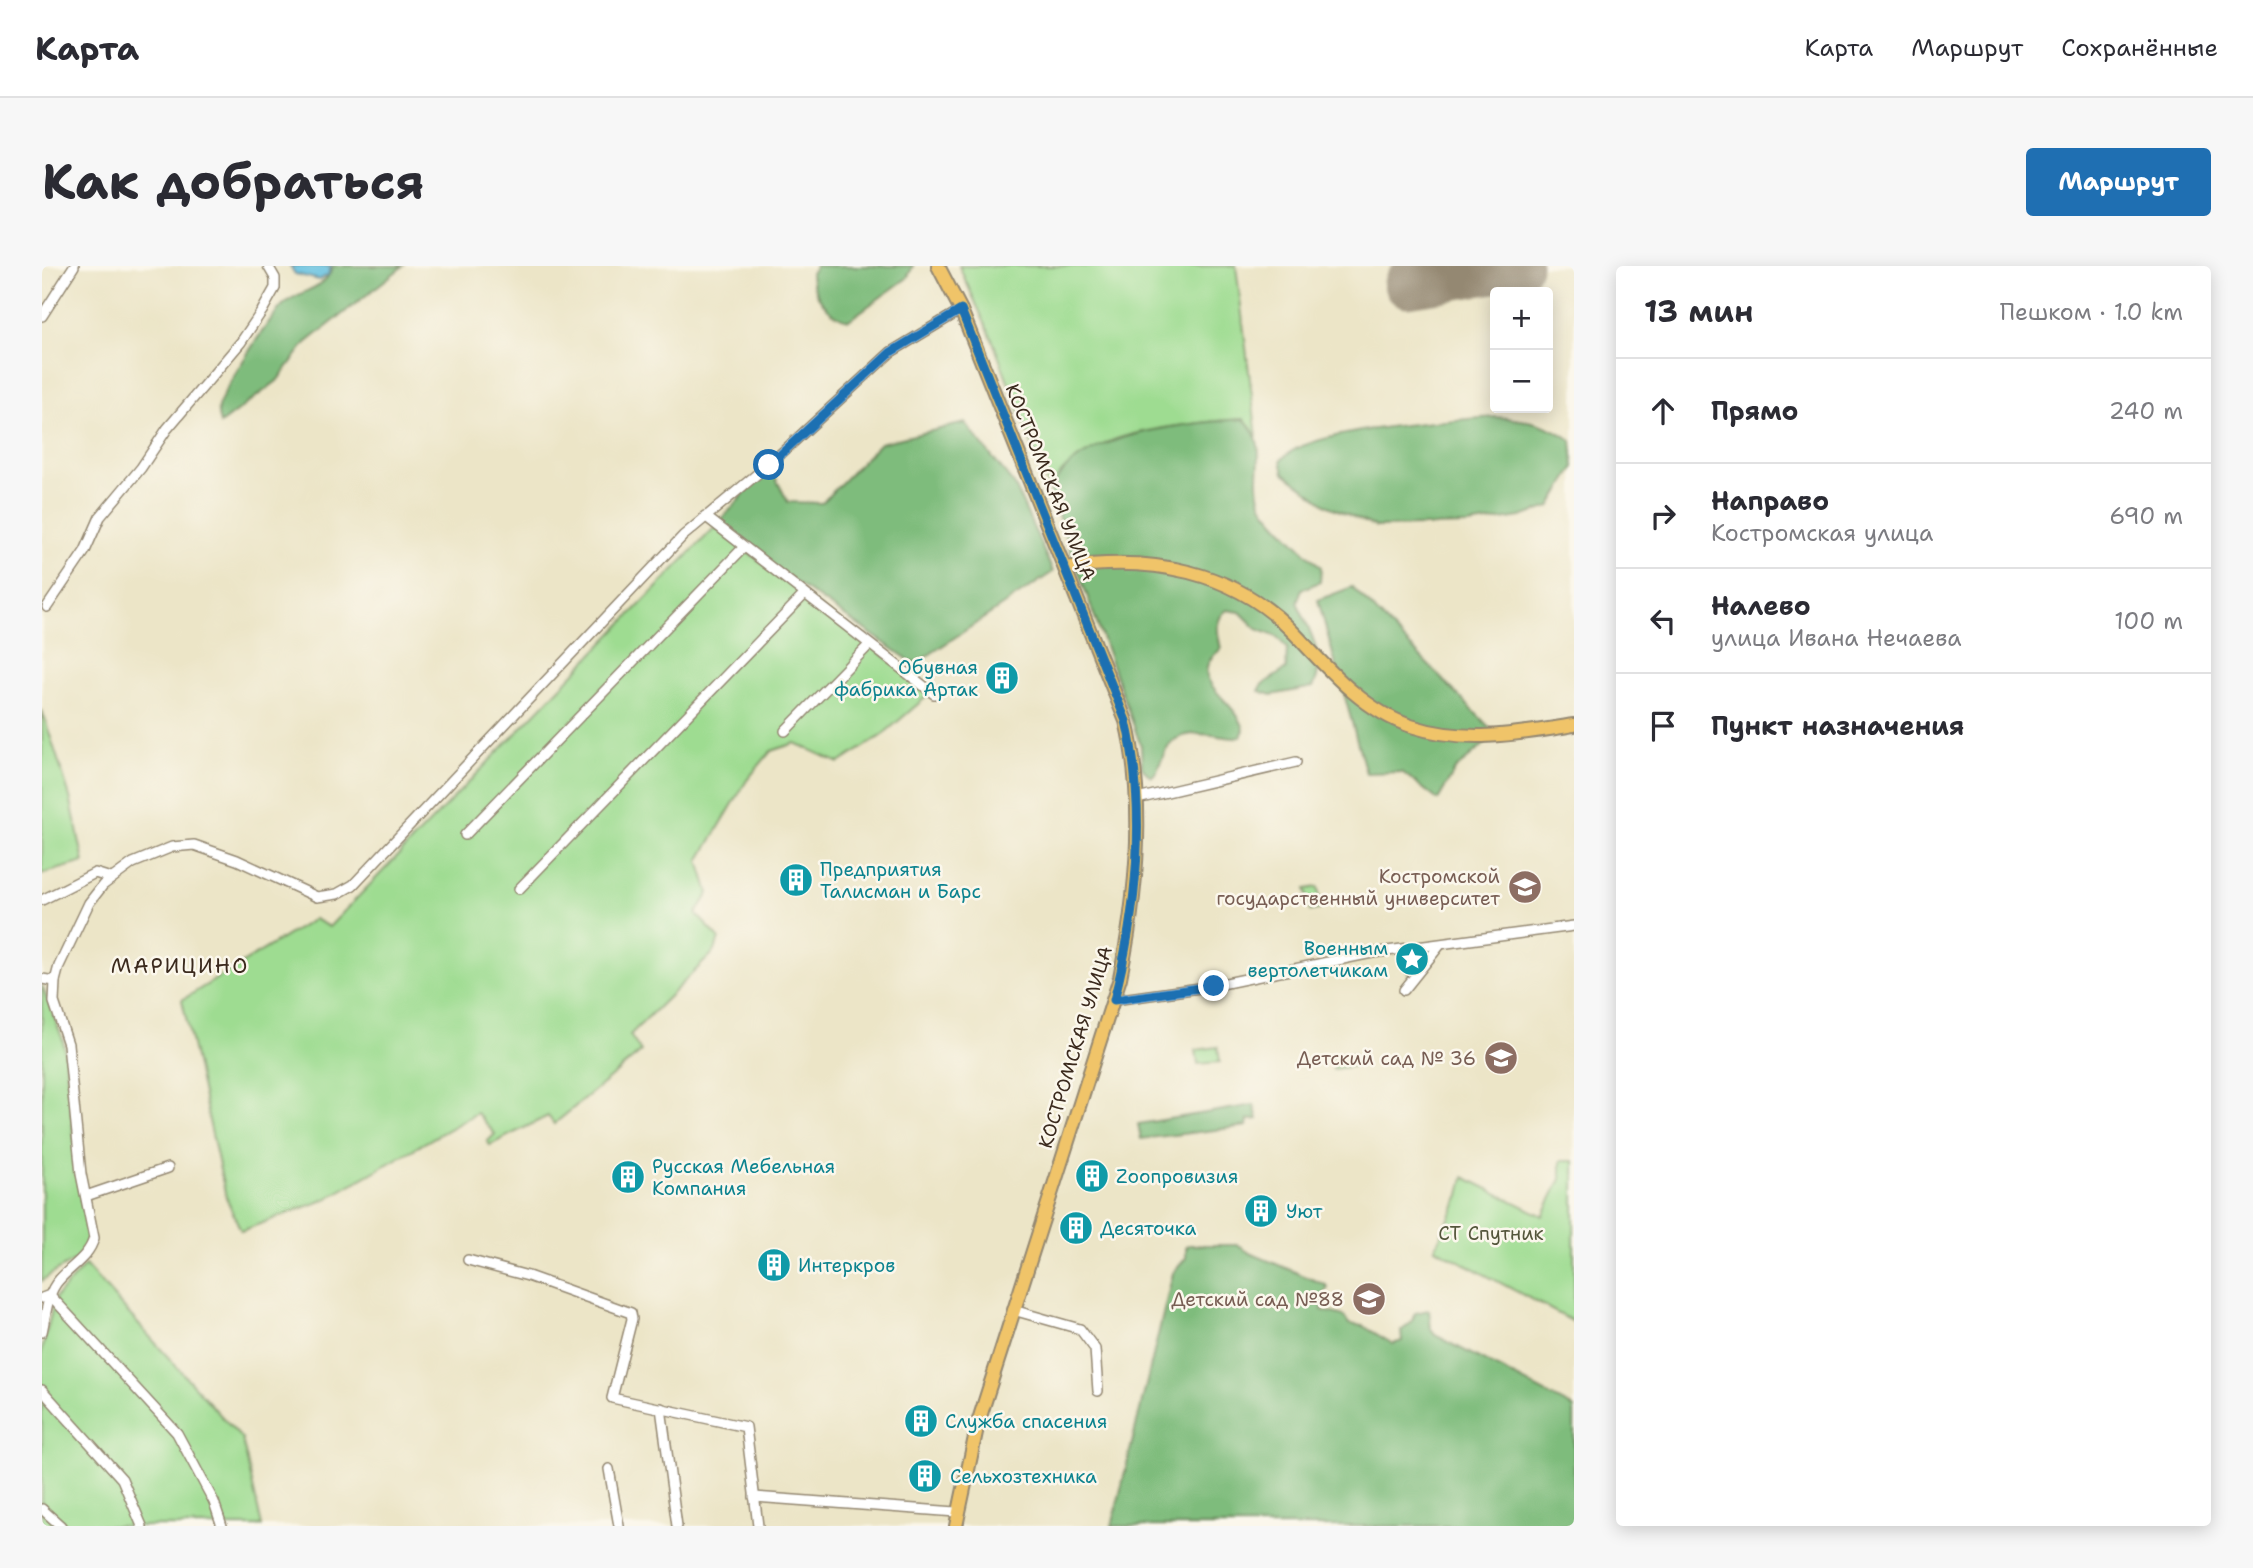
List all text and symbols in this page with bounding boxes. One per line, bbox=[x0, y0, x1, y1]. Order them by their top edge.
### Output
text: Карта bbox=[35, 26, 139, 71]
text: Карта bbox=[1805, 32, 1873, 64]
text: Маршрут bbox=[1911, 32, 2023, 64]
text: Сохранённые bbox=[2061, 32, 2218, 64]
button: Маршрут bbox=[2026, 148, 2211, 216]
text: Как добраться bbox=[42, 149, 424, 215]
map controls bbox=[1490, 287, 1553, 413]
button: + bbox=[1490, 287, 1553, 350]
text: 13 мин bbox=[1644, 291, 1753, 332]
text: Пешком · 1.0 km bbox=[2000, 297, 2183, 327]
button: − bbox=[1490, 350, 1553, 413]
street label: КОСТРОМСКАЯ УЛИЦА bbox=[1000, 380, 1102, 584]
icon: ahead bbox=[1644, 392, 1682, 430]
text: Прямо bbox=[1711, 393, 1799, 428]
text: 240 m bbox=[2109, 396, 2183, 426]
route start bbox=[753, 449, 784, 480]
text: Направо bbox=[1711, 483, 1829, 518]
icon: right bbox=[1644, 497, 1682, 535]
text: 690 m bbox=[2109, 501, 2183, 531]
text: Костромская улица bbox=[1711, 518, 1933, 548]
text: Налево bbox=[1711, 588, 1811, 623]
icon: left bbox=[1644, 602, 1682, 640]
text: 100 m bbox=[2114, 606, 2183, 636]
text: улица Ивана Нечаева bbox=[1711, 623, 1962, 653]
place label: Обувная фабрика Артак bbox=[834, 655, 978, 702]
building icon: Обувная фабрика Артак bbox=[983, 659, 1021, 697]
icon: arrive bbox=[1644, 707, 1682, 745]
text: Пункт назначения bbox=[1711, 708, 1964, 743]
place label: Предприятия Талисман и Барс bbox=[820, 857, 981, 904]
building icon: Предприятия Талисман и Барс bbox=[777, 861, 815, 899]
place label: Костромской государственный университет bbox=[1217, 864, 1500, 911]
school or university icon: Костромской государственный университет bbox=[1506, 868, 1544, 906]
place label: Военным вертолетчикам bbox=[1247, 936, 1388, 983]
place icon: Военным вертолетчикам bbox=[1393, 940, 1431, 978]
street label: КОСТРОМСКАЯ УЛИЦА bbox=[1033, 943, 1118, 1151]
district label: МАРИЦИНО bbox=[111, 952, 249, 980]
route end bbox=[1198, 970, 1229, 1001]
school or university icon: Детский сад № 36 bbox=[1482, 1039, 1520, 1077]
place label: Детский сад № 36 bbox=[1297, 1046, 1476, 1071]
place label: Русская Мебельная Компания bbox=[652, 1154, 835, 1201]
building icon: Zоопровизия bbox=[1073, 1157, 1111, 1195]
building icon: Русская Мебельная Компания bbox=[609, 1158, 647, 1196]
place label: Zоопровизия bbox=[1116, 1164, 1238, 1189]
building icon: Уют bbox=[1242, 1192, 1280, 1230]
place label: Уют bbox=[1286, 1199, 1323, 1224]
building icon: Десяточка bbox=[1057, 1209, 1095, 1247]
place label: Десяточка bbox=[1100, 1216, 1197, 1241]
park label: СТ Спутник bbox=[1438, 1221, 1544, 1246]
building icon: Интеркров bbox=[755, 1246, 793, 1284]
place label: Интеркров bbox=[798, 1253, 895, 1278]
school or university icon: Детский сад №88 bbox=[1350, 1280, 1388, 1318]
place label: Детский сад №88 bbox=[1171, 1287, 1344, 1312]
building icon: Служба спасения bbox=[902, 1402, 940, 1440]
place label: Служба спасения bbox=[945, 1409, 1107, 1434]
building icon: Сельхозтехника bbox=[906, 1457, 944, 1495]
place label: Сельхозтехника bbox=[950, 1464, 1097, 1489]

